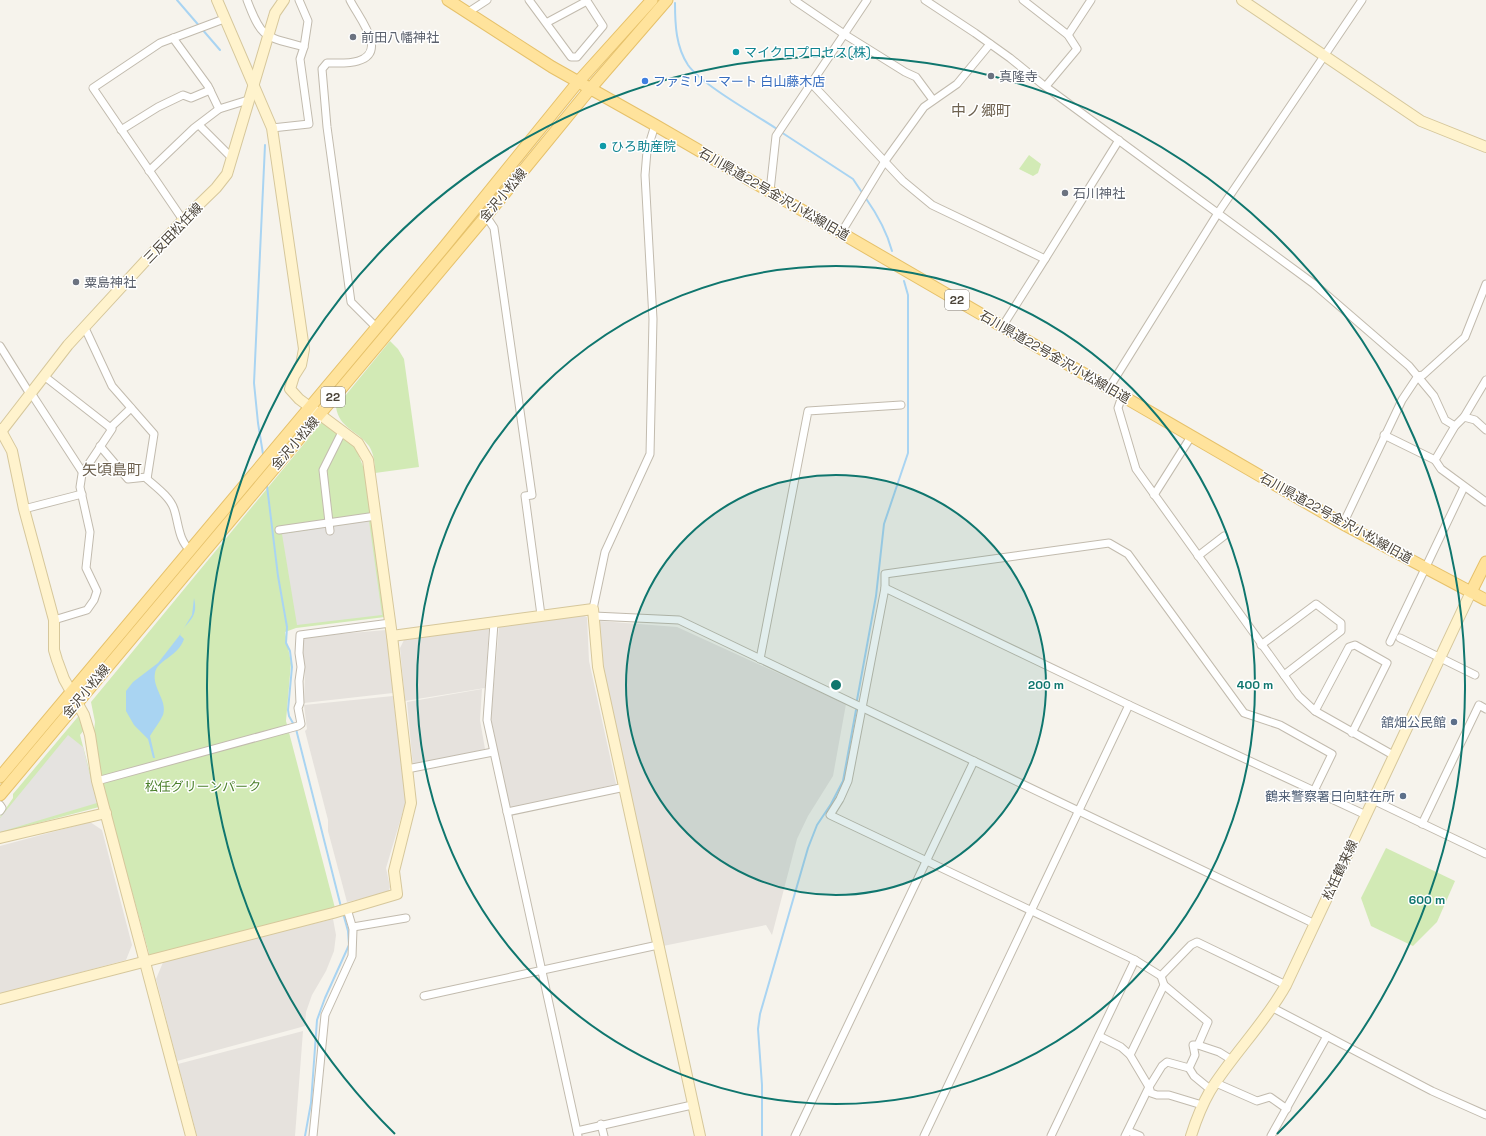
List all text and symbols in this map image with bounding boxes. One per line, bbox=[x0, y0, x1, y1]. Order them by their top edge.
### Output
place label: 前田八幡神社 bbox=[361, 29, 439, 46]
marker: 前田八幡神社 bbox=[348, 32, 358, 42]
place label: マイクロプロセス(株) bbox=[744, 44, 871, 61]
marker: マイクロプロセス(株) bbox=[731, 47, 741, 57]
place label: 真隆寺 bbox=[999, 68, 1038, 85]
marker: 真隆寺 bbox=[986, 71, 996, 81]
place label: ファミリーマート 白山藤木店 bbox=[653, 73, 825, 90]
marker: ファミリーマート 白山藤木店 bbox=[640, 76, 650, 86]
district label: 中ノ郷町 bbox=[951, 101, 1011, 120]
place label: ひろ助産院 bbox=[611, 138, 676, 155]
marker: ひろ助産院 bbox=[598, 141, 608, 151]
street label: 石川県道22号金沢小松線旧道 bbox=[695, 144, 853, 244]
street label: 金沢小松線 bbox=[476, 165, 530, 225]
place label: 石川神社 bbox=[1073, 185, 1125, 202]
marker: 石川神社 bbox=[1060, 188, 1070, 198]
street label: 三反田松任線 bbox=[140, 199, 206, 267]
place label: 粟島神社 bbox=[84, 274, 136, 291]
marker: 粟島神社 bbox=[71, 277, 81, 287]
road number: 22 bbox=[945, 290, 969, 310]
street label: 石川県道22号金沢小松線旧道 bbox=[976, 307, 1134, 407]
road number: 22 bbox=[321, 387, 345, 407]
street label: 金沢小松線 bbox=[267, 413, 323, 473]
district label: 矢頃島町 bbox=[82, 460, 142, 479]
street label: 石川県道22号金沢小松線旧道 bbox=[1257, 469, 1415, 567]
street label: 金沢小松線 bbox=[59, 661, 113, 721]
text: 200 m bbox=[1028, 677, 1064, 693]
text: 400 m bbox=[1237, 677, 1273, 693]
centre of rings bbox=[829, 678, 843, 692]
place label: 舘畑公民館 bbox=[1381, 714, 1446, 731]
marker: 舘畑公民館 bbox=[1449, 717, 1459, 727]
park label: 松任グリーンパーク bbox=[145, 778, 261, 795]
place label: 鶴来警察署日向駐在所 bbox=[1265, 788, 1395, 805]
marker: 鶴来警察署日向駐在所 bbox=[1398, 791, 1408, 801]
street label: 松任鶴来線 bbox=[1319, 837, 1361, 903]
text: 600 m bbox=[1409, 892, 1445, 908]

